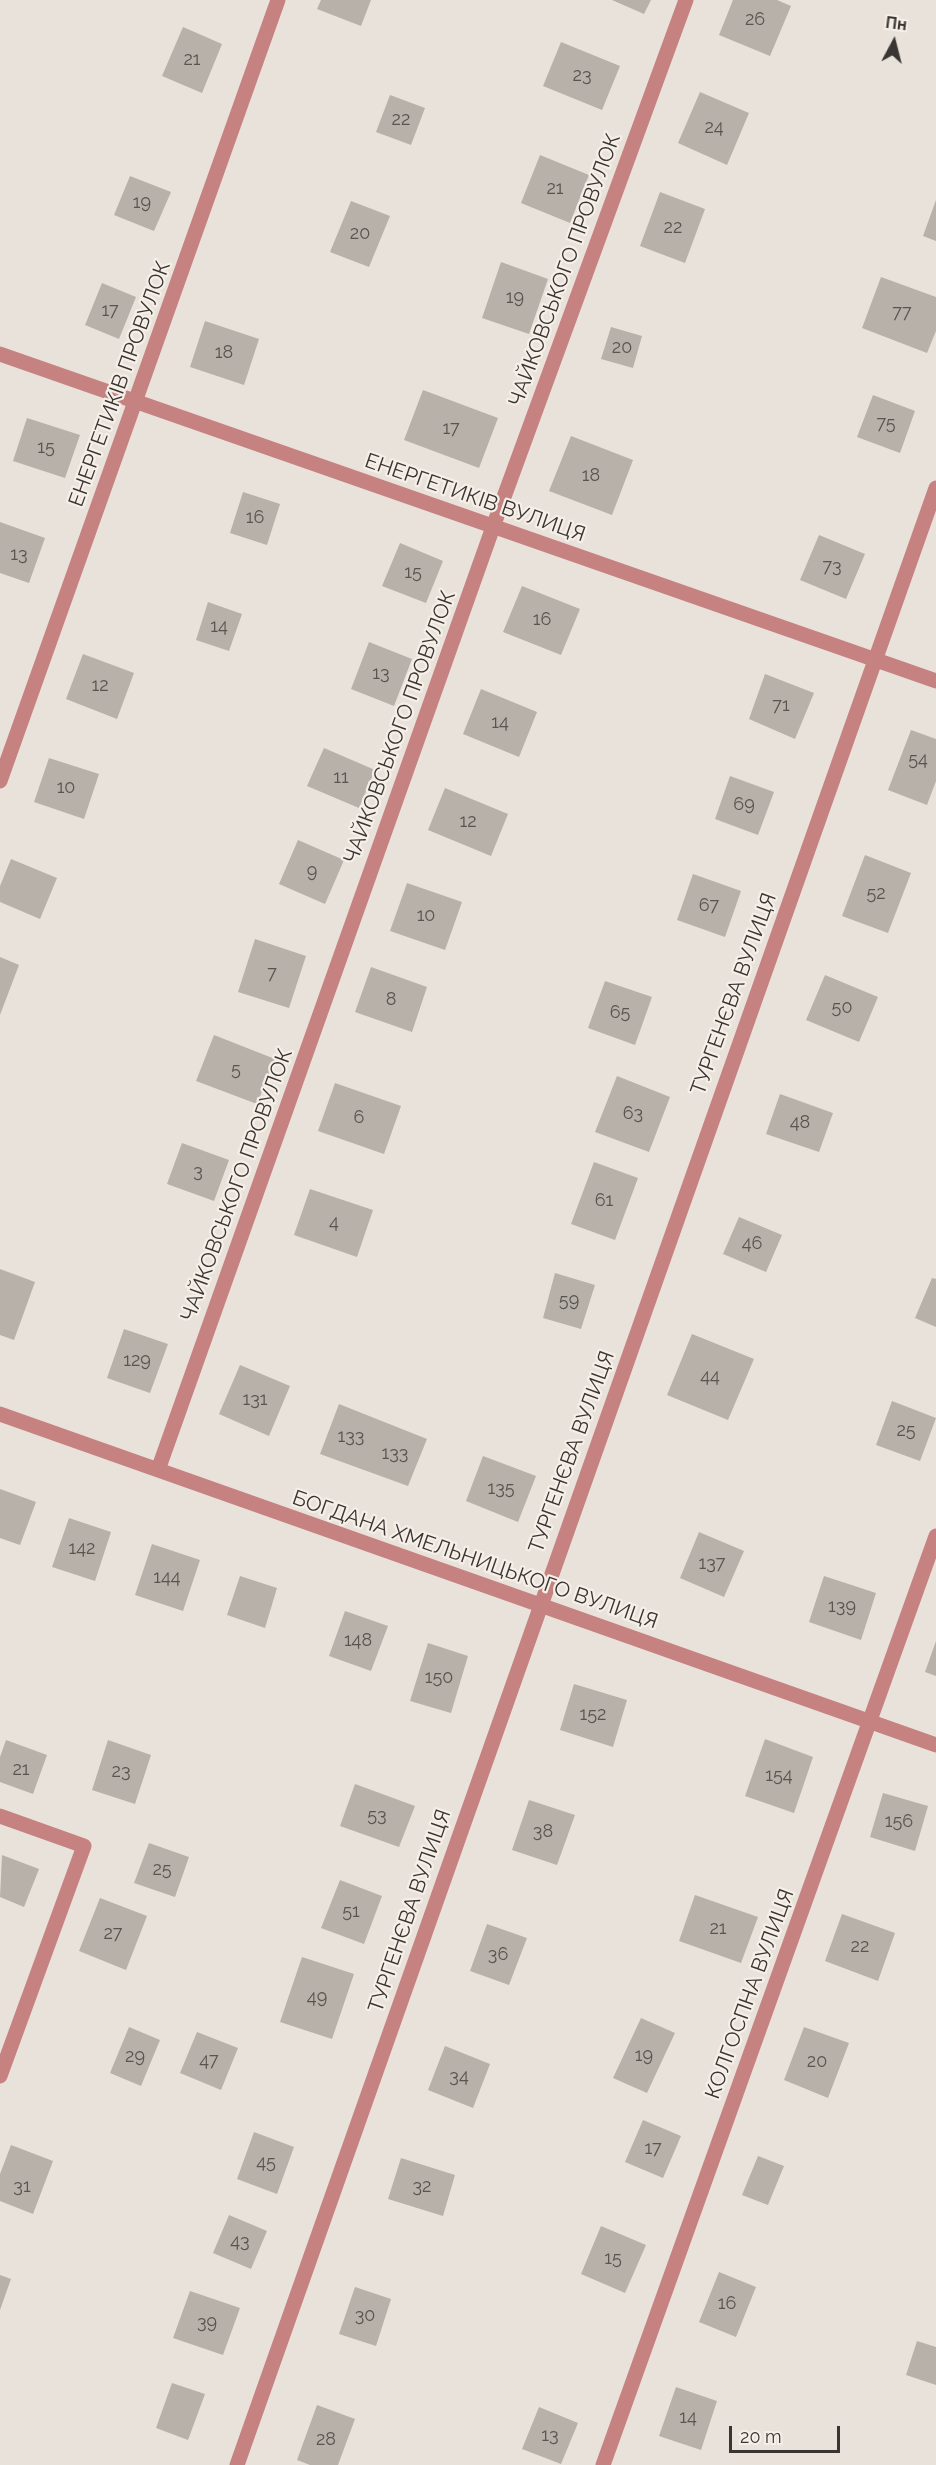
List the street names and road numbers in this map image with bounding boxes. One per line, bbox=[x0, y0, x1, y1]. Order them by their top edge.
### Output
street label: ЧАЙКОВСЬКОГО ПРОВУЛОК bbox=[504, 130, 626, 410]
street label: ЕНЕРГЕТИКІВ ПРОВУЛОК bbox=[64, 258, 176, 510]
street label: ЕНЕРГЕТИКІВ ВУЛИЦЯ bbox=[362, 448, 588, 548]
street label: ЧАЙКОВСЬКОГО ПРОВУЛОК bbox=[339, 587, 461, 867]
street label: ТУРГЕНЄВА ВУЛИЦЯ bbox=[686, 890, 782, 1098]
street label: ЧАЙКОВСЬКОГО ПРОВУЛОК bbox=[176, 1045, 298, 1325]
street label: ТУРГЕНЄВА ВУЛИЦЯ bbox=[524, 1348, 620, 1556]
street label: БОГДАНА ХМЕЛЬНИЦЬКОГО ВУЛИЦЯ bbox=[289, 1485, 661, 1635]
street label: ТУРГЕНЄВА ВУЛИЦЯ bbox=[363, 1806, 457, 2016]
street label: КОЛГОСПНА ВУЛИЦЯ bbox=[700, 1886, 800, 2102]

